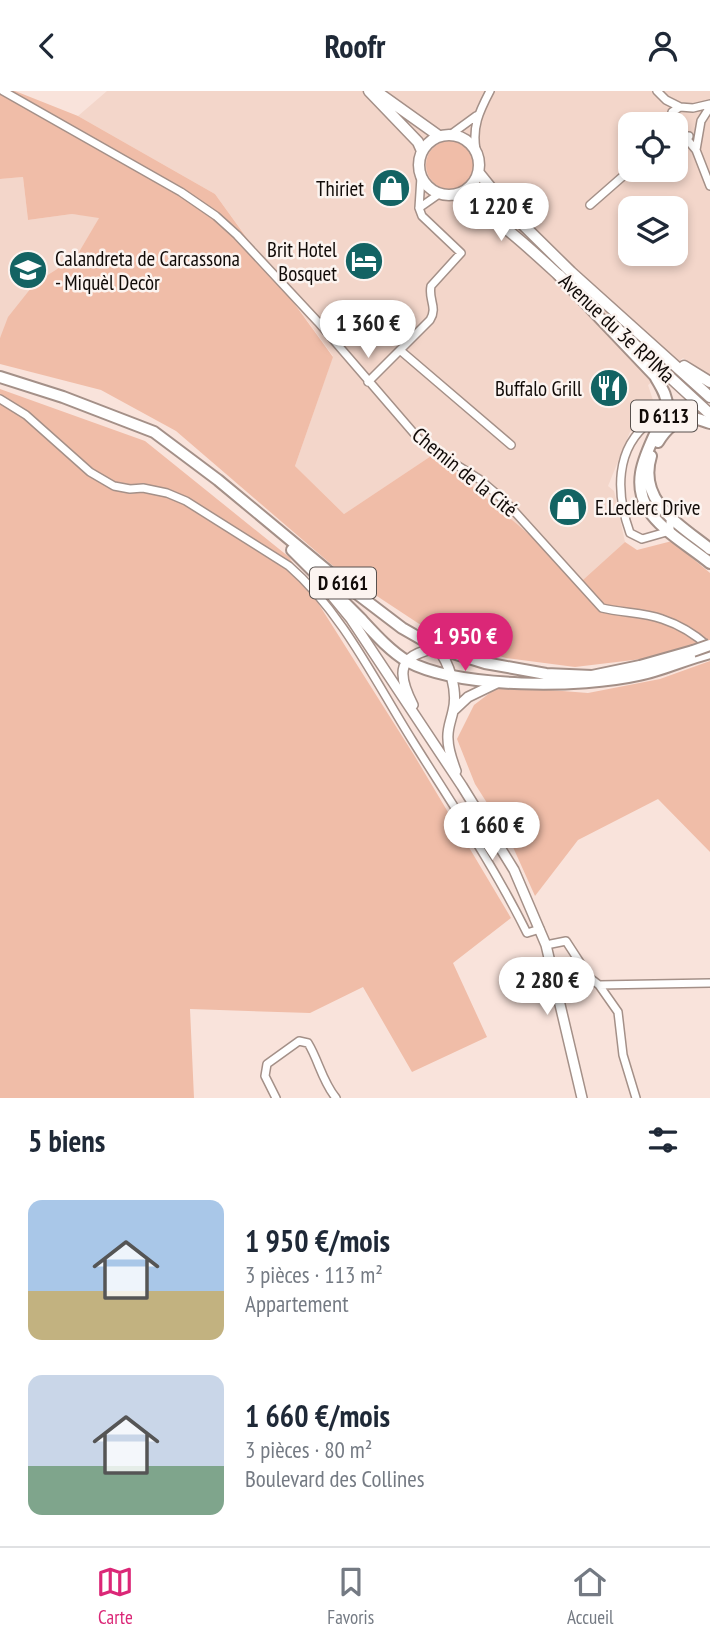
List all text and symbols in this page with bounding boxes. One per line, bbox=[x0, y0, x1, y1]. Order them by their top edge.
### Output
text: Roofr bbox=[325, 25, 385, 67]
icon: back bbox=[28, 27, 66, 65]
icon: person bbox=[644, 27, 682, 65]
map controls bbox=[618, 112, 688, 266]
button: locate bbox=[618, 112, 688, 182]
shop icon: Thiriet bbox=[370, 167, 412, 209]
place label: Thiriet bbox=[316, 175, 364, 202]
pin: 1 220 € bbox=[436, 183, 566, 243]
text: 1 220 € bbox=[469, 191, 533, 220]
button: layers bbox=[618, 196, 688, 266]
place label: Brit Hotel Bosquet bbox=[267, 236, 337, 287]
hotel icon: Brit Hotel Bosquet bbox=[343, 240, 385, 282]
place label: Calandreta de Carcassona - Miquèl Decòr bbox=[55, 245, 240, 296]
school or university icon: Calandreta de Carcassona - Miquèl Decòr bbox=[7, 249, 49, 291]
street label: Avenue du 3e RPIMa bbox=[553, 267, 681, 389]
pin: 1 360 € bbox=[303, 301, 433, 360]
text: 1 360 € bbox=[336, 308, 400, 337]
restaurant icon: Buffalo Grill bbox=[588, 367, 630, 409]
place label: Buffalo Grill bbox=[495, 375, 582, 402]
road number: D 6113 bbox=[631, 401, 697, 431]
street label: Chemin de la Cité bbox=[407, 421, 523, 523]
shop icon: E.Leclerc Drive bbox=[547, 486, 589, 528]
place label: E.Leclerc Drive bbox=[595, 494, 701, 521]
road number: D 6161 bbox=[310, 568, 376, 599]
pin: 1 950 € bbox=[400, 613, 530, 673]
text: 1 950 € bbox=[433, 621, 497, 650]
pin: 1 660 € bbox=[427, 803, 557, 862]
text: 1 660 € bbox=[460, 810, 524, 839]
pin: 2 280 € bbox=[482, 957, 612, 1017]
text: 2 280 € bbox=[515, 965, 579, 994]
text: 5 biens bbox=[28, 1121, 105, 1160]
icon: filters bbox=[644, 1121, 682, 1159]
text: 1 950 €/mois bbox=[245, 1221, 390, 1260]
icon: home bbox=[84, 1228, 168, 1312]
text: 3 pièces · 113 m² bbox=[245, 1260, 383, 1289]
text: Appartement bbox=[245, 1289, 348, 1318]
text: 1 660 €/mois bbox=[245, 1396, 390, 1435]
icon: home bbox=[84, 1403, 168, 1487]
text: 3 pièces · 80 m² bbox=[245, 1435, 372, 1464]
text: Boulevard des Collines bbox=[245, 1464, 425, 1493]
tab: Carte bbox=[96, 1563, 134, 1629]
tab: Favoris bbox=[327, 1563, 374, 1629]
tab: Accueil bbox=[567, 1563, 614, 1629]

